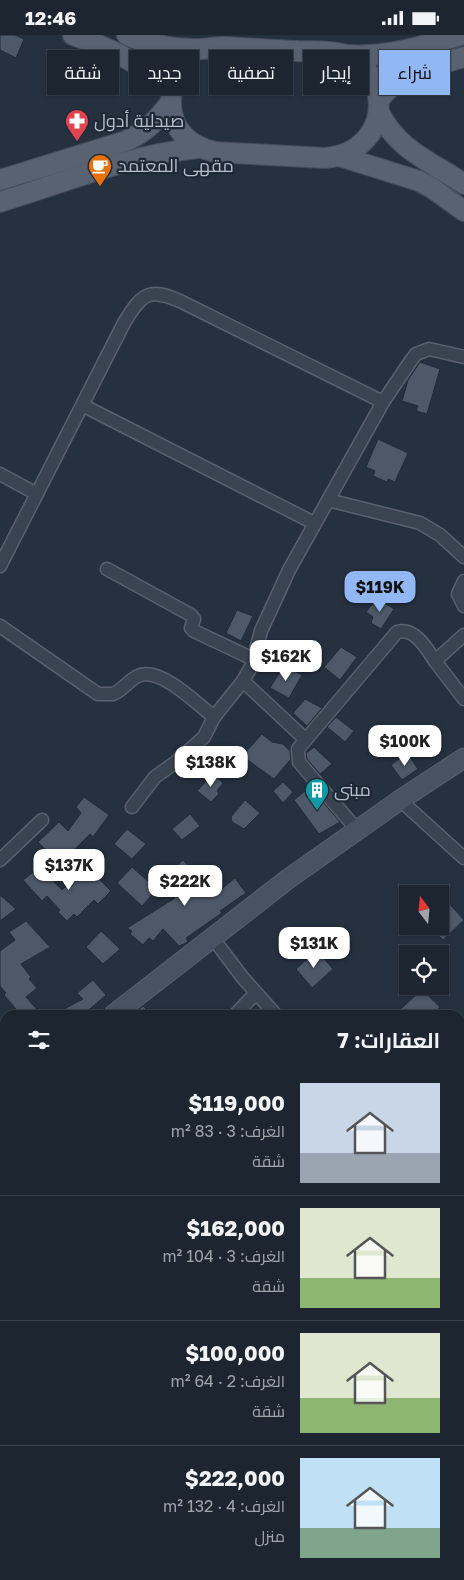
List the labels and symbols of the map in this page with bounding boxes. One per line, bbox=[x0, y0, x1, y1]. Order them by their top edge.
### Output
pharmacy icon: صيدلية أدول bbox=[64, 108, 90, 142]
place label: صيدلية أدول bbox=[94, 109, 184, 132]
cafe icon: مقهى المعتمد bbox=[87, 153, 113, 187]
place label: مقهى المعتمد bbox=[118, 154, 234, 177]
pin: $119K bbox=[345, 571, 415, 613]
pin: $162K bbox=[251, 639, 321, 682]
pin: $100K bbox=[370, 725, 440, 767]
pin: $138K bbox=[176, 745, 246, 788]
building icon: مبنى bbox=[304, 777, 330, 811]
place label: مبنى bbox=[334, 778, 371, 801]
pin: $137K bbox=[34, 849, 104, 891]
pin: $222K bbox=[150, 865, 220, 907]
north arrow bbox=[399, 885, 449, 935]
pin: $131K bbox=[279, 927, 349, 969]

